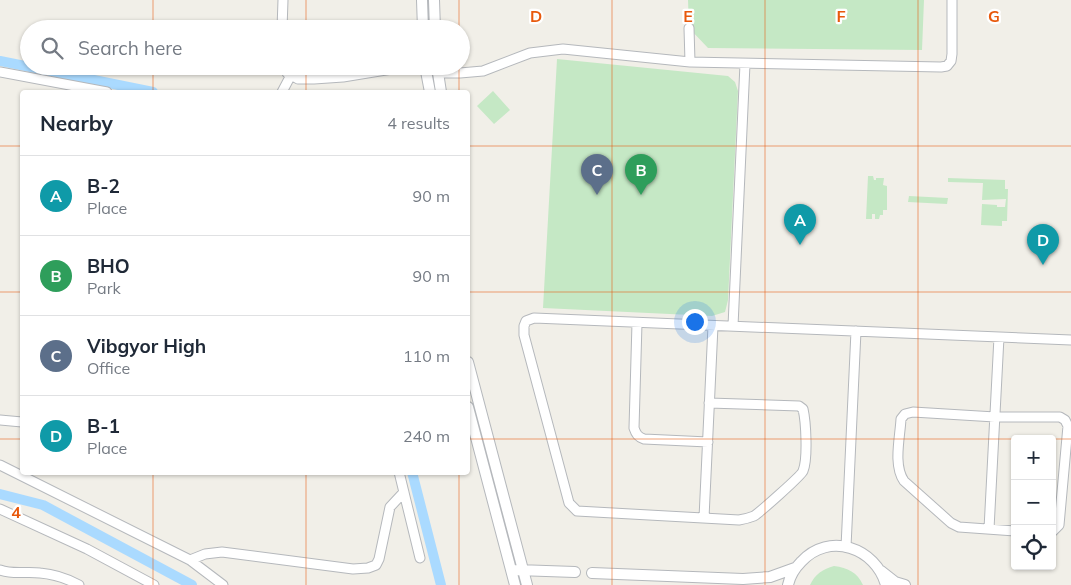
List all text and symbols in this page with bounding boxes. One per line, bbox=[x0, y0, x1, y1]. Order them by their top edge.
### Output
text: D bbox=[530, 6, 542, 26]
text: E bbox=[683, 6, 693, 26]
text: F bbox=[836, 6, 846, 26]
text: G bbox=[988, 6, 1000, 26]
search box bbox=[20, 20, 470, 75]
icon: search bbox=[38, 34, 66, 62]
text: Search here bbox=[78, 36, 182, 60]
text: Nearby bbox=[40, 110, 113, 136]
text: 4 results bbox=[387, 113, 450, 133]
pin: C bbox=[581, 154, 613, 195]
pin: B bbox=[625, 154, 657, 195]
text: B-2 bbox=[87, 174, 120, 198]
text: A bbox=[50, 186, 62, 206]
text: 90 m bbox=[413, 186, 450, 206]
text: Place bbox=[87, 198, 127, 218]
pin: A bbox=[784, 204, 816, 245]
pin: D bbox=[1027, 224, 1059, 265]
text: BHO bbox=[87, 254, 130, 278]
text: B bbox=[50, 266, 62, 286]
text: 90 m bbox=[413, 266, 450, 286]
text: Park bbox=[87, 278, 121, 298]
your location bbox=[682, 309, 708, 335]
text: Vibgyor High bbox=[87, 334, 206, 358]
text: C bbox=[51, 346, 61, 366]
text: 110 m bbox=[403, 346, 450, 366]
text: Office bbox=[87, 358, 130, 378]
text: B-1 bbox=[87, 414, 120, 438]
text: D bbox=[50, 426, 62, 446]
text: 240 m bbox=[403, 426, 450, 446]
map controls bbox=[1011, 435, 1056, 570]
button: + bbox=[1011, 435, 1056, 480]
text: Place bbox=[87, 438, 127, 458]
button: − bbox=[1011, 480, 1056, 525]
text: 4 bbox=[11, 502, 21, 522]
button: locate bbox=[1011, 525, 1056, 570]

